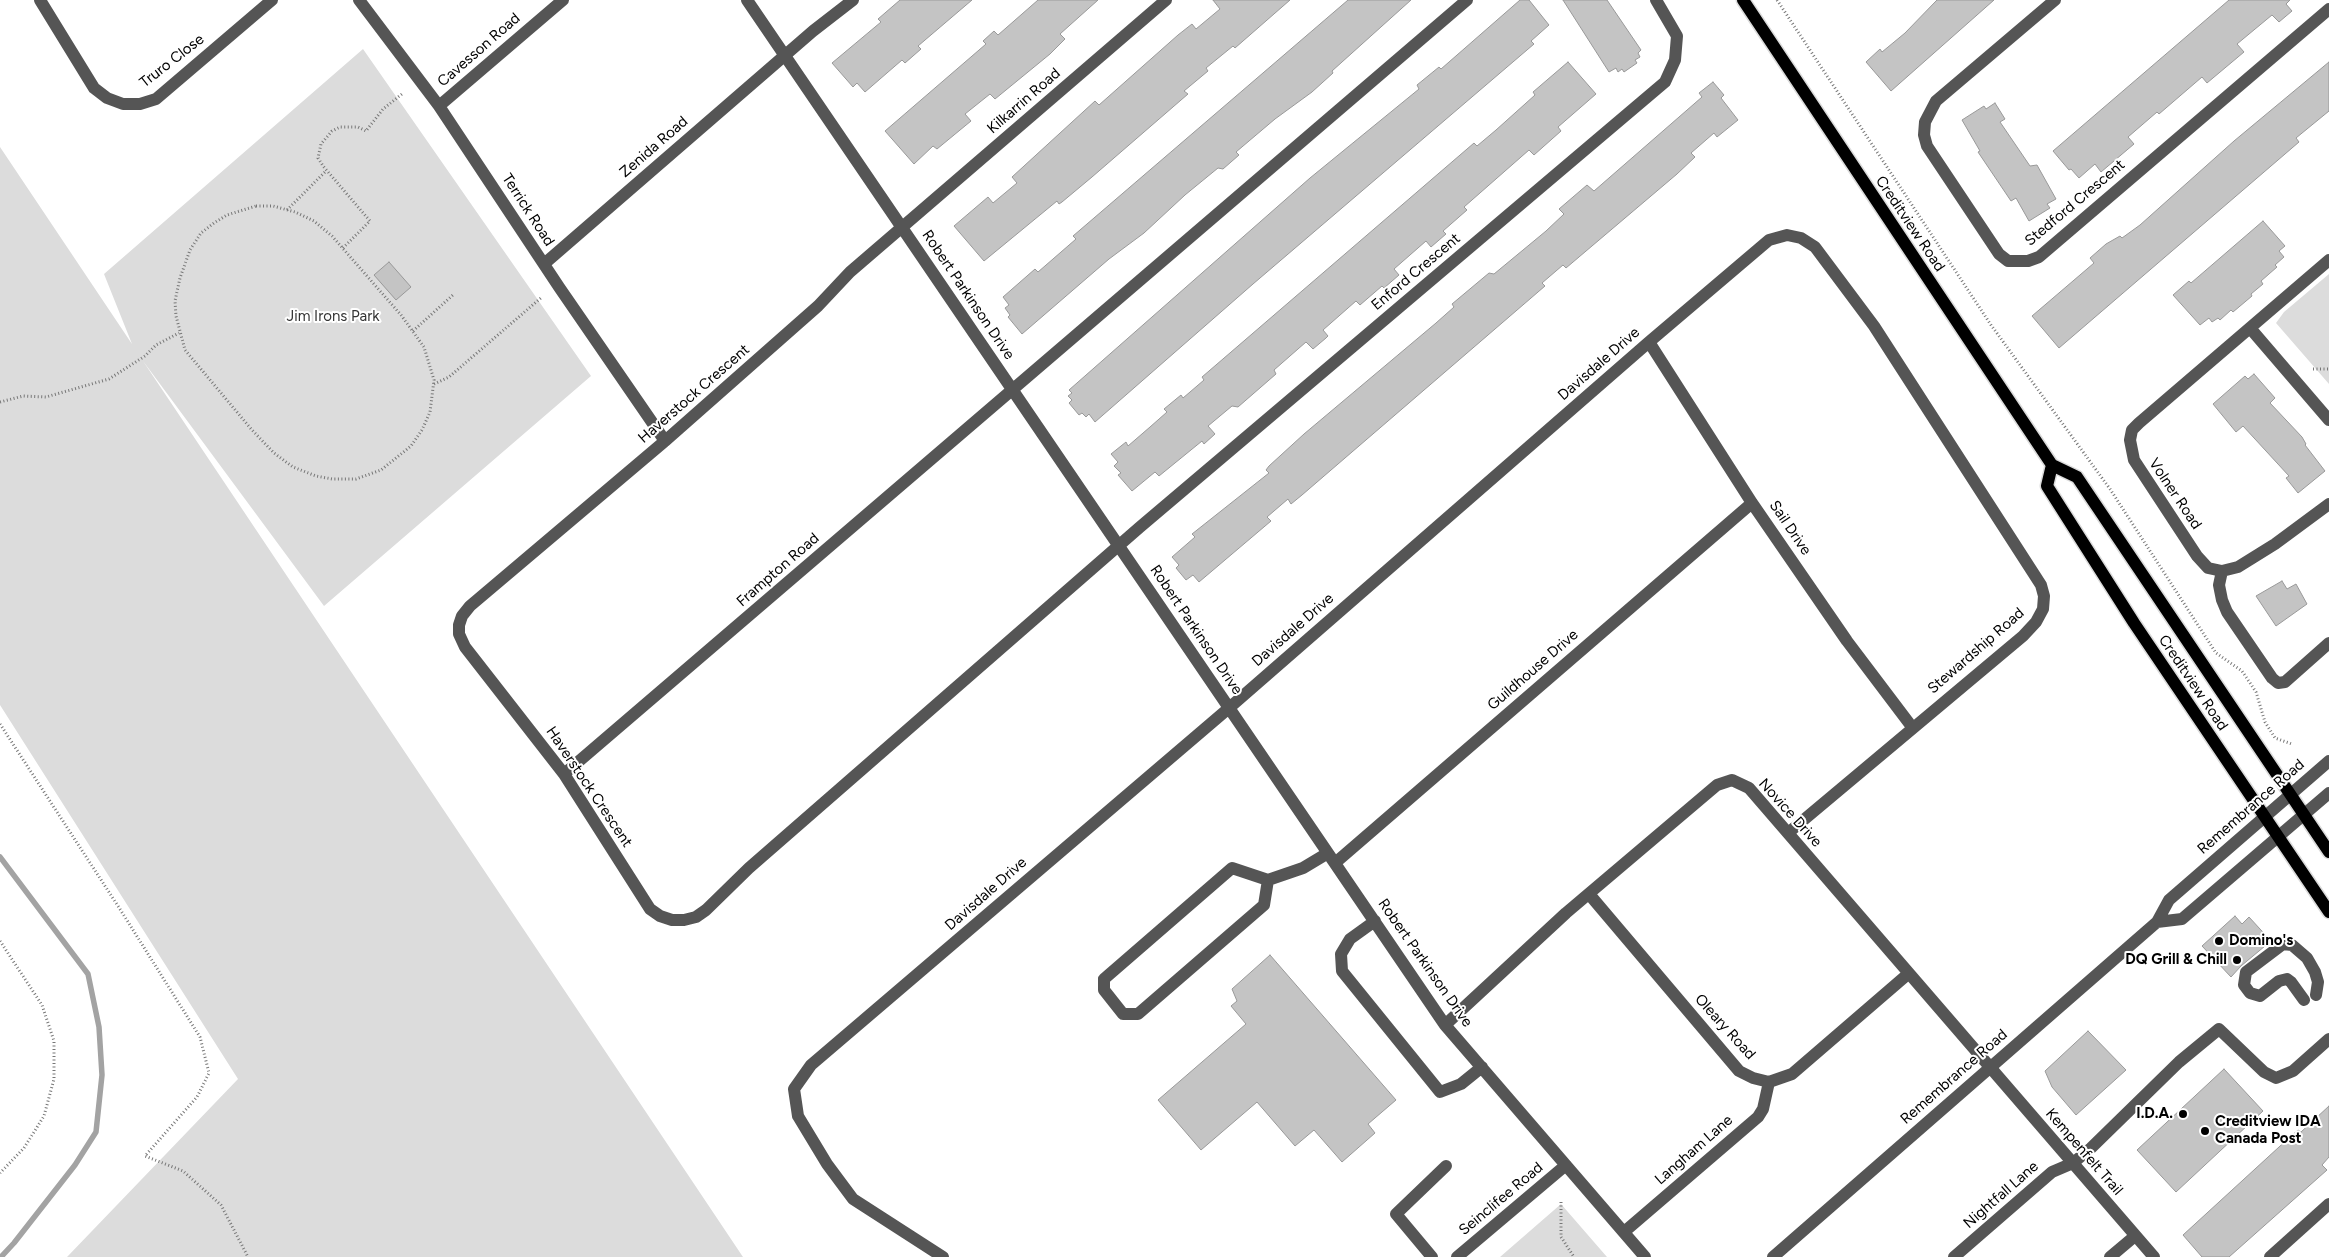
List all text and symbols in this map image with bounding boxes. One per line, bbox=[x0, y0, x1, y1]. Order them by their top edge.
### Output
street label: Cavesson Road bbox=[434, 9, 524, 91]
street label: Truro Close bbox=[136, 30, 208, 92]
street label: Kilkarrin Road bbox=[984, 64, 1064, 138]
street label: Zenida Road bbox=[616, 113, 692, 181]
street label: Stedford Crescent bbox=[2021, 156, 2129, 250]
street label: Terrick Road bbox=[498, 170, 558, 250]
street label: Creditview Road bbox=[1871, 173, 1949, 275]
street label: Robert Parkinson Drive bbox=[918, 227, 1018, 363]
street label: Enford Crescent bbox=[1368, 230, 1464, 314]
park label: Jim Irons Park bbox=[286, 308, 380, 326]
street label: Davisdale Drive bbox=[1554, 324, 1644, 404]
street label: Haverstock Crescent bbox=[635, 341, 753, 447]
street label: Volner Road bbox=[2145, 455, 2205, 533]
street label: Sail Drive bbox=[1765, 497, 1815, 559]
street label: Frampton Road bbox=[733, 529, 823, 611]
street label: Robert Parkinson Drive bbox=[1146, 562, 1246, 698]
street label: Davisdale Drive bbox=[1248, 590, 1338, 670]
street label: Stewardship Road bbox=[1924, 604, 2028, 698]
street label: Guildhouse Drive bbox=[1484, 626, 1582, 714]
street label: Creditview Road bbox=[2154, 632, 2232, 734]
street label: Haverstock Crescent bbox=[542, 723, 636, 851]
street label: Remembrance Road bbox=[2194, 756, 2308, 858]
street label: Novice Drive bbox=[1755, 775, 1825, 851]
street label: Davisdale Drive bbox=[941, 854, 1031, 934]
street label: Robert Parkinson Drive bbox=[1374, 895, 1476, 1031]
place label: Domino's bbox=[2229, 932, 2293, 950]
marker: Domino's bbox=[2213, 935, 2225, 947]
place label: DQ Grill & Chill bbox=[2125, 951, 2227, 969]
marker: DQ Grill & Chill bbox=[2231, 954, 2243, 966]
street label: Oleary Road bbox=[1691, 991, 1759, 1063]
street label: Remembrance Road bbox=[1897, 1026, 2011, 1128]
street label: Kempenfelt Trail bbox=[2042, 1105, 2126, 1199]
place label: I.D.A. bbox=[2136, 1105, 2173, 1123]
marker: I.D.A. bbox=[2177, 1108, 2189, 1120]
street label: Langham Lane bbox=[1651, 1111, 1737, 1189]
place label: Creditview IDA Canada Post bbox=[2215, 1113, 2321, 1148]
marker: Creditview IDA Canada Post bbox=[2199, 1125, 2211, 1137]
street label: Nightfall Lane bbox=[1960, 1158, 2042, 1232]
street label: Seinclifee Road bbox=[1455, 1159, 1547, 1239]

